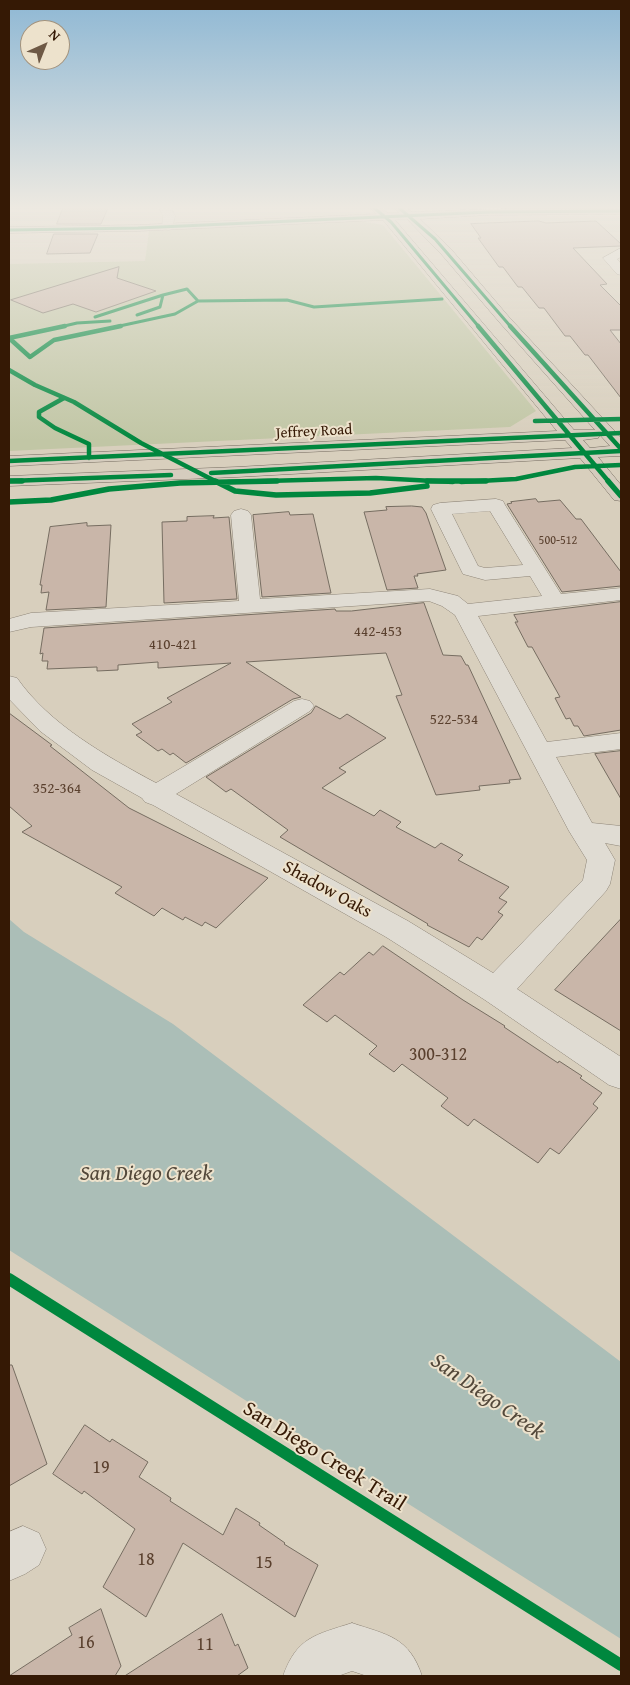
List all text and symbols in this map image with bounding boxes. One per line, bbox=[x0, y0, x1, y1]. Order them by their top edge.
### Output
north arrow bbox=[20, 20, 70, 70]
text: N bbox=[44, 24, 65, 45]
street label: Jeffrey Road bbox=[275, 421, 353, 443]
house number: 500-512 bbox=[539, 534, 577, 548]
house number: 442-453 bbox=[354, 623, 402, 641]
house number: 410-421 bbox=[149, 636, 197, 654]
house number: 522-534 bbox=[430, 711, 478, 729]
house number: 352-364 bbox=[33, 780, 81, 798]
street label: Shadow Oaks bbox=[279, 857, 375, 923]
house number: 300-312 bbox=[409, 1044, 467, 1066]
water label: San Diego Creek bbox=[80, 1161, 212, 1187]
water label: San Diego Creek bbox=[425, 1348, 549, 1446]
street label: San Diego Creek Trail bbox=[238, 1397, 410, 1517]
house number: 19 bbox=[92, 1457, 110, 1479]
house number: 18 bbox=[137, 1549, 155, 1571]
house number: 15 bbox=[255, 1552, 273, 1574]
house number: 16 bbox=[77, 1632, 95, 1654]
house number: 11 bbox=[196, 1634, 214, 1656]

